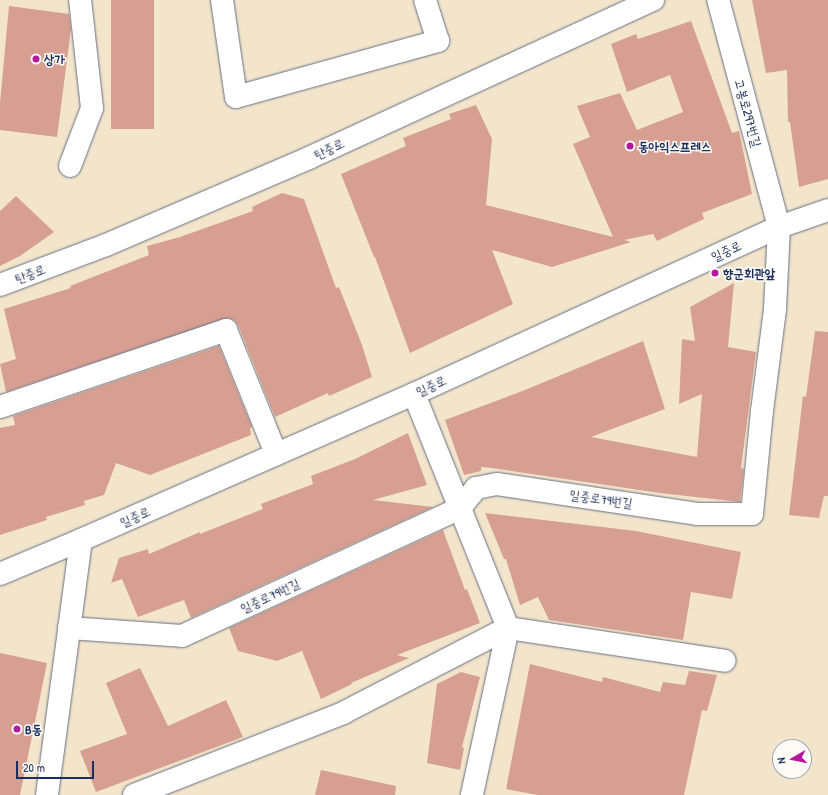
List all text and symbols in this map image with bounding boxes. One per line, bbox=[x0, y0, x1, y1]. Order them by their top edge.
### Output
place label: 상가 bbox=[44, 51, 65, 67]
marker: 상가 bbox=[31, 54, 41, 64]
street label: 고봉로297번길 bbox=[731, 77, 765, 149]
street label: 탄중로 bbox=[311, 135, 347, 163]
place label: 동아익스프레스 bbox=[638, 138, 711, 154]
marker: 동아익스프레스 bbox=[625, 141, 635, 151]
street label: 일중로 bbox=[708, 237, 744, 265]
street label: 탄중로 bbox=[13, 261, 47, 287]
place label: 향군회관앞 bbox=[723, 265, 775, 281]
marker: 향군회관앞 bbox=[710, 268, 720, 278]
street label: 일중로 bbox=[413, 372, 449, 400]
street label: 일중로79번길 bbox=[568, 487, 634, 511]
street label: 일중로 bbox=[117, 503, 153, 531]
street label: 일중로79번길 bbox=[238, 576, 302, 616]
place label: B동 bbox=[25, 721, 42, 737]
marker: B동 bbox=[12, 724, 22, 734]
north arrow bbox=[772, 739, 812, 779]
scale bar bbox=[18, 753, 96, 779]
text: N bbox=[774, 757, 789, 765]
text: 20 m bbox=[23, 759, 45, 776]

